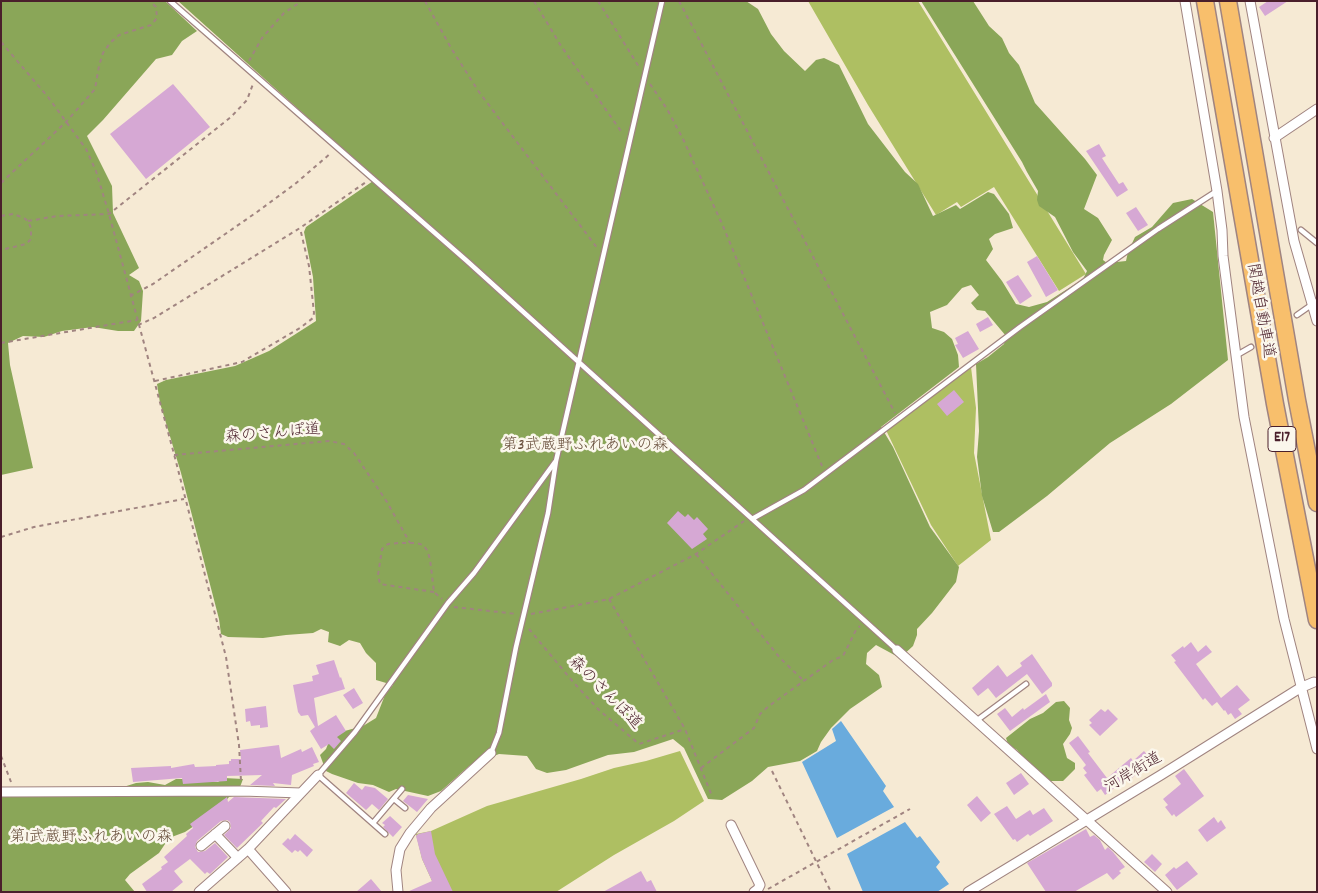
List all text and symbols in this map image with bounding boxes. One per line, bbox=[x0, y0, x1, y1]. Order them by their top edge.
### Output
street label: 関越自動車道 bbox=[1241, 262, 1277, 360]
street label: 森のさんぽ道 bbox=[224, 421, 322, 449]
road number: E17 bbox=[1268, 426, 1296, 452]
park label: 第3武蔵野ふれあいの森 bbox=[501, 437, 669, 457]
street label: 森のさんぽ道 bbox=[563, 653, 645, 735]
street label: 河岸街道 bbox=[1102, 749, 1166, 799]
park label: 第1武蔵野ふれあいの森 bbox=[9, 829, 173, 849]

